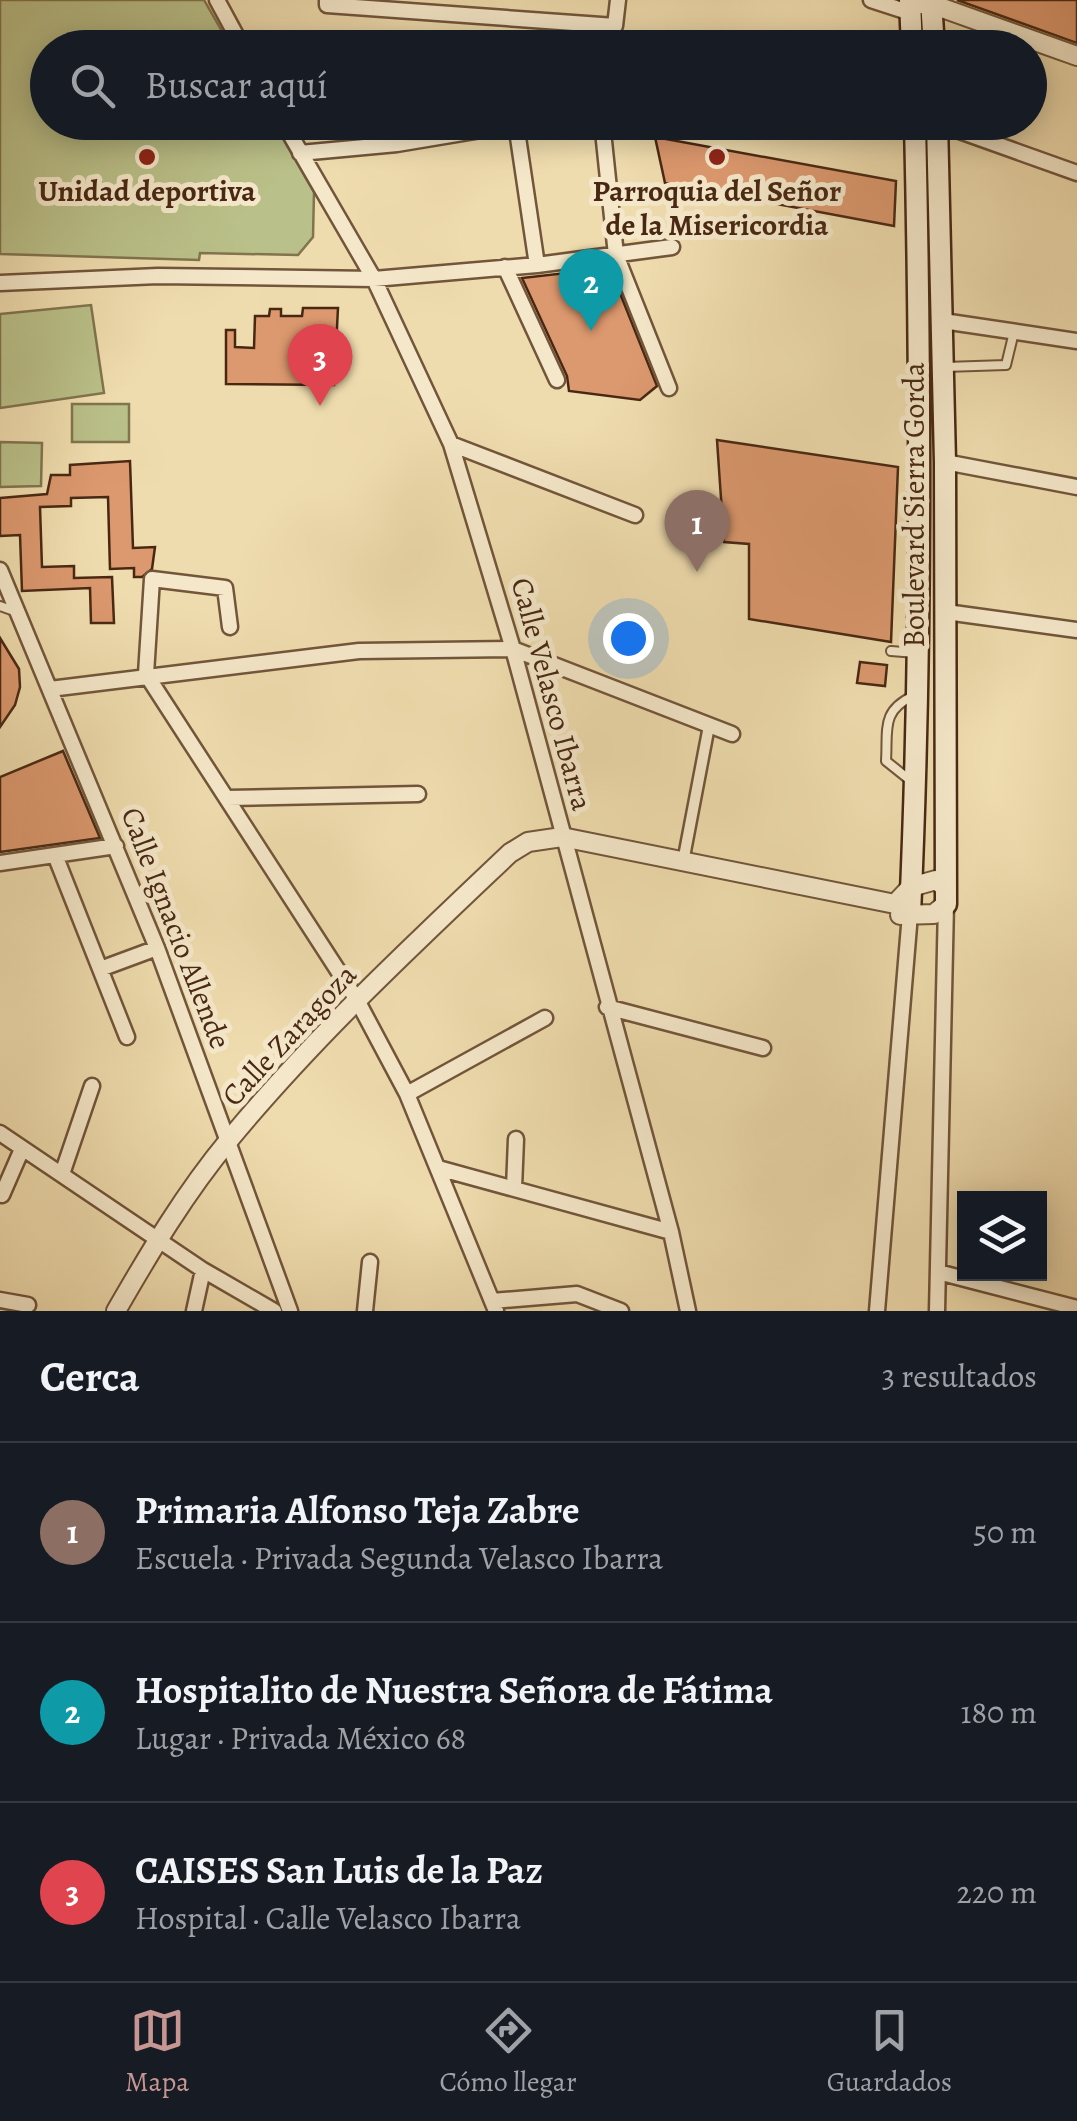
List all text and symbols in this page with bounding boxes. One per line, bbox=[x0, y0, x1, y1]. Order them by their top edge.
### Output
search box bbox=[30, 30, 1047, 140]
icon: search bbox=[65, 58, 120, 113]
text: Buscar aquí bbox=[145, 59, 328, 111]
marker: Unidad deportiva bbox=[136, 146, 158, 168]
marker: Parroquia del Señor de la Misericordia bbox=[706, 146, 728, 168]
place label: Unidad deportiva bbox=[38, 171, 256, 211]
place label: Parroquia del Señor de la Misericordia bbox=[593, 171, 841, 245]
pin: 2 bbox=[558, 248, 624, 331]
pin: 3 bbox=[288, 324, 352, 406]
street label: Boulevard Sierra Gorda bbox=[894, 362, 934, 648]
pin: 1 bbox=[664, 490, 730, 572]
street label: Calle Velasco Ibarra bbox=[502, 573, 602, 815]
your location bbox=[603, 613, 654, 664]
street label: Calle Ignacio Allende bbox=[112, 802, 240, 1054]
street label: Calle Zaragoza bbox=[213, 955, 365, 1115]
map controls bbox=[957, 1191, 1047, 1281]
button: layers bbox=[957, 1191, 1047, 1281]
text: Cerca bbox=[40, 1348, 139, 1405]
text: 3 resultados bbox=[882, 1354, 1037, 1398]
text: Primaria Alfonso Teja Zabre bbox=[135, 1484, 580, 1536]
text: 1 bbox=[67, 1510, 78, 1554]
text: 50 m bbox=[973, 1510, 1037, 1554]
text: Escuela · Privada Segunda Velasco Ibarra bbox=[135, 1536, 663, 1580]
text: Hospitalito de Nuestra Señora de Fátima bbox=[135, 1664, 773, 1716]
text: 2 bbox=[65, 1690, 80, 1734]
text: 180 m bbox=[961, 1690, 1037, 1734]
text: Lugar · Privada México 68 bbox=[135, 1716, 466, 1760]
text: CAISES San Luis de la Paz bbox=[135, 1844, 543, 1896]
text: 3 bbox=[66, 1870, 79, 1914]
text: 220 m bbox=[957, 1870, 1037, 1914]
text: Hospital · Calle Velasco Ibarra bbox=[135, 1896, 521, 1940]
tab: Mapa bbox=[125, 2003, 189, 2101]
tab: Cómo llegar bbox=[440, 2003, 577, 2101]
tab: Guardados bbox=[827, 2003, 952, 2101]

